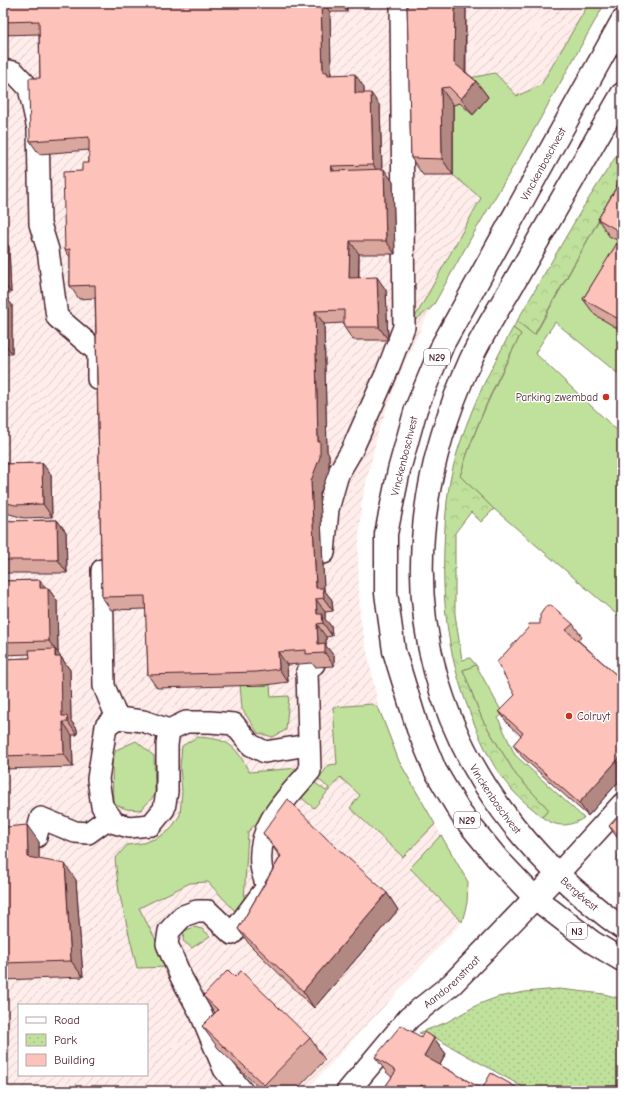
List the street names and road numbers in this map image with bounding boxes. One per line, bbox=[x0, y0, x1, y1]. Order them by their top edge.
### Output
street label: Vinckenboschvest bbox=[518, 125, 569, 203]
road number: N29 bbox=[424, 349, 450, 365]
street label: Vinckenboschvest bbox=[388, 414, 421, 497]
street label: Vinckenboschvest bbox=[467, 762, 524, 837]
road number: N29 bbox=[454, 812, 480, 828]
street label: Bergévest bbox=[558, 874, 601, 914]
road number: N3 bbox=[567, 923, 587, 939]
street label: Aandorenstraat bbox=[421, 953, 483, 1011]

